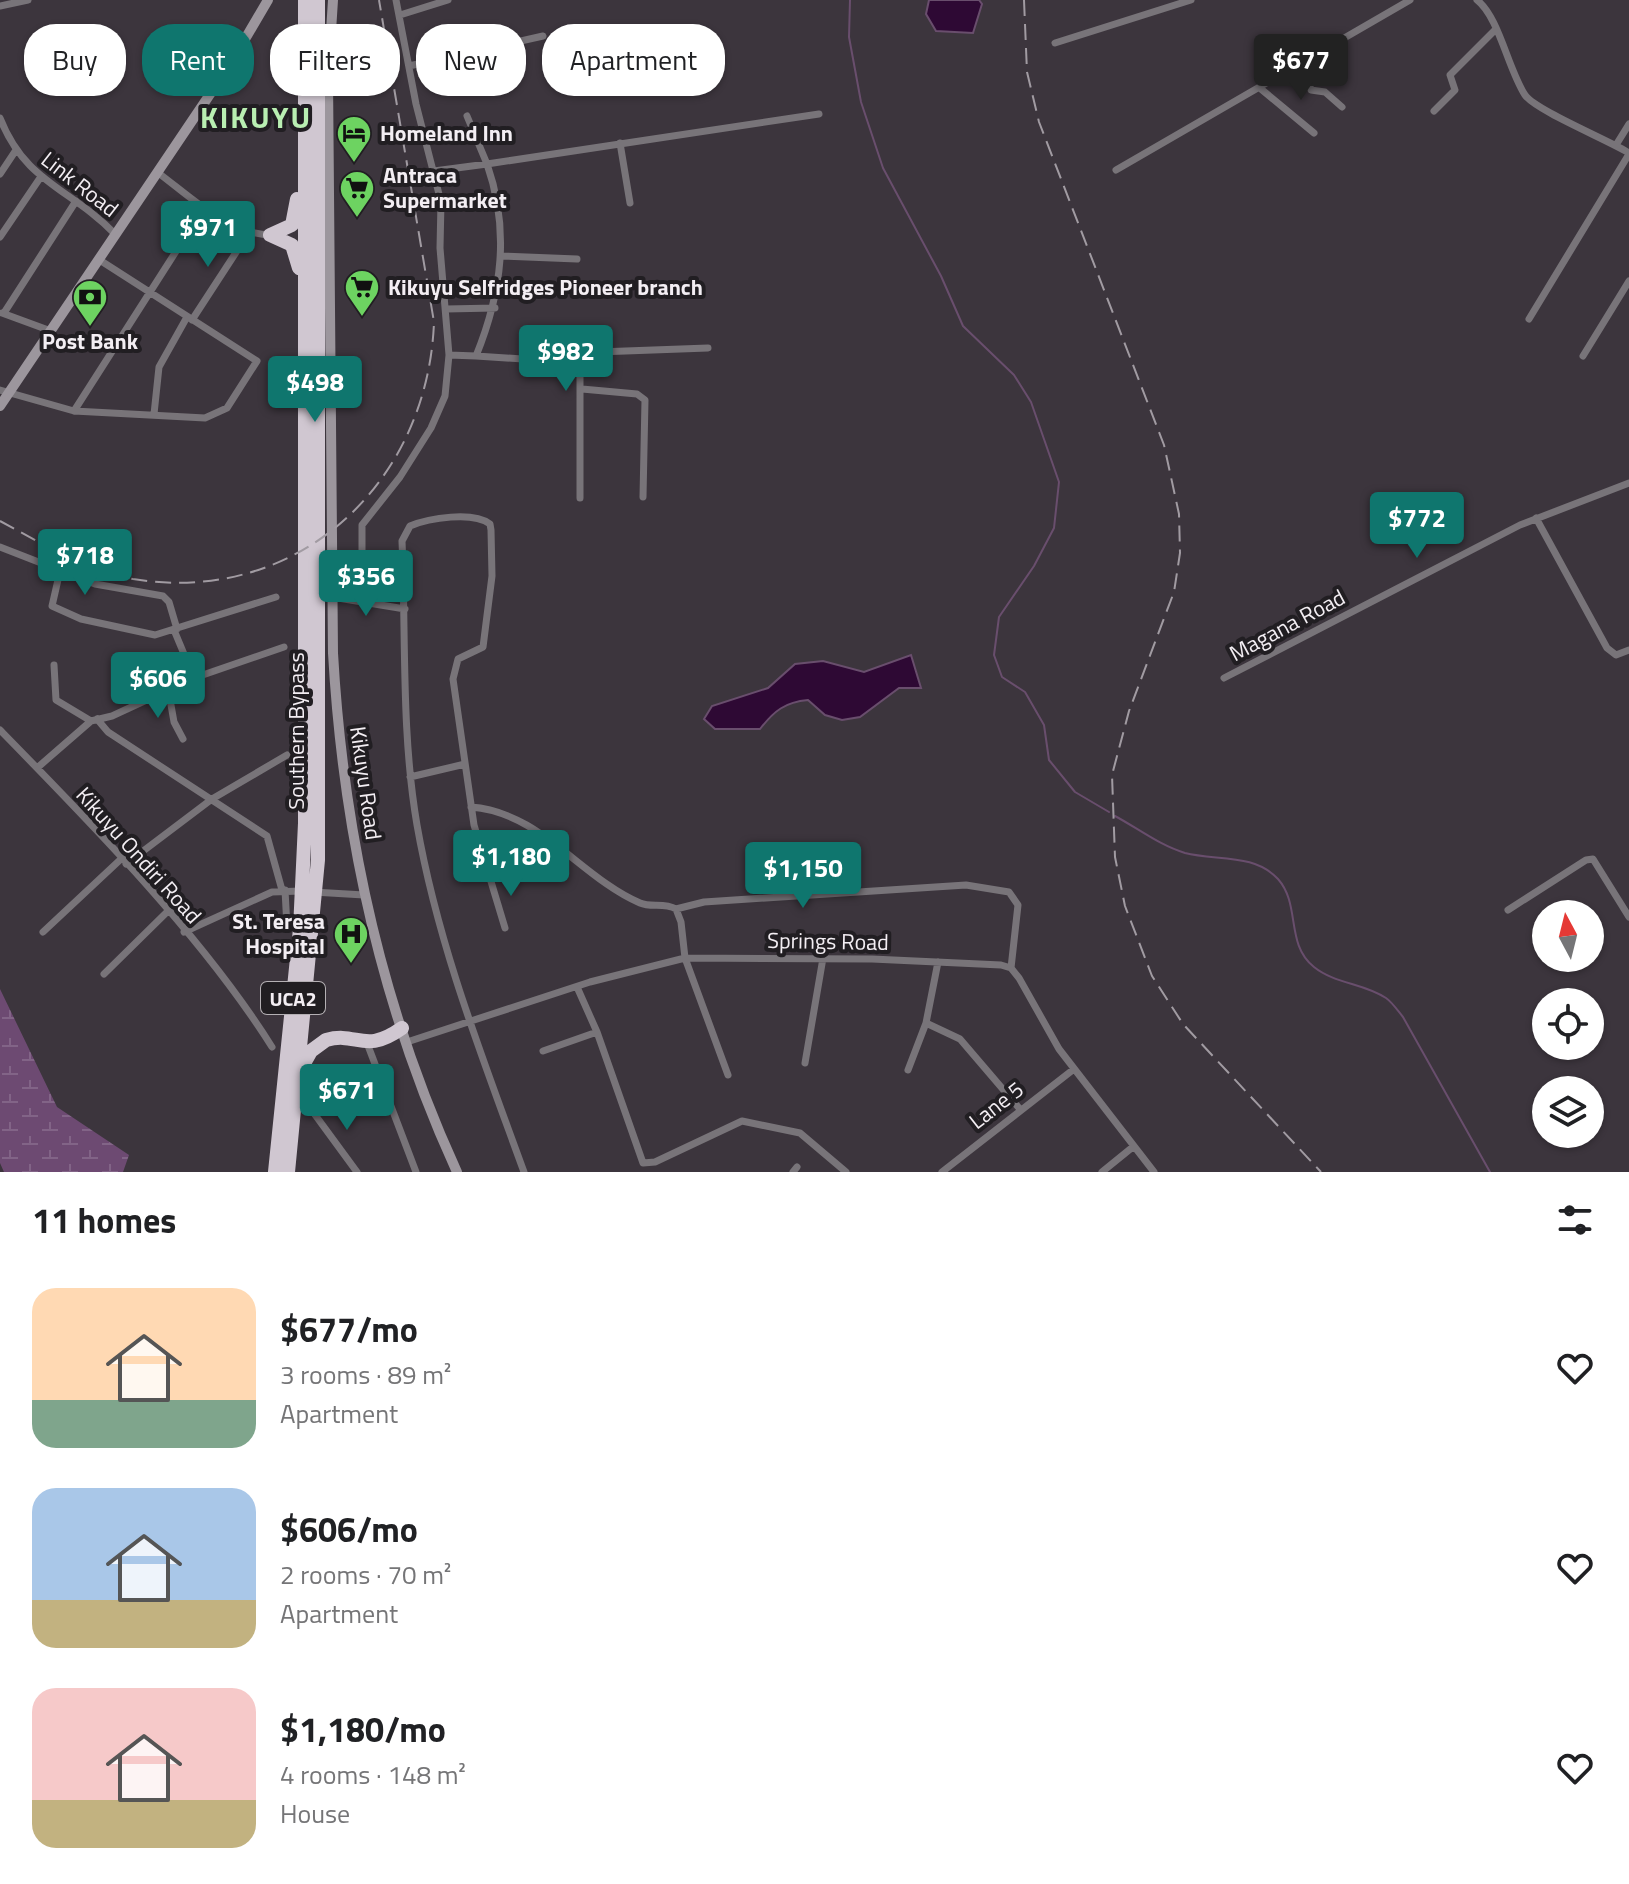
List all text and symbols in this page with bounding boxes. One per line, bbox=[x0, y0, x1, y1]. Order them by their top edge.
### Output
chip: Buy bbox=[24, 24, 126, 96]
chip: Rent bbox=[142, 24, 254, 96]
chip: Filters bbox=[270, 24, 400, 96]
chip: New bbox=[416, 24, 526, 96]
chip: Apartment bbox=[542, 24, 725, 96]
pin: $677 bbox=[1254, 34, 1348, 102]
text: $677 bbox=[1272, 40, 1330, 79]
district label: KIKUYU bbox=[200, 94, 312, 140]
hotel icon: Homeland Inn bbox=[335, 114, 373, 164]
place label: Homeland Inn bbox=[380, 116, 513, 150]
street label: Link Road bbox=[34, 143, 126, 225]
place label: Antraca Supermarket bbox=[383, 158, 507, 217]
supermarket icon: Antraca Supermarket bbox=[338, 169, 376, 219]
pin: $971 bbox=[161, 201, 255, 269]
text: $971 bbox=[179, 207, 237, 246]
supermarket icon: Kikuyu Selfridges Pioneer branch bbox=[343, 268, 381, 318]
place label: Kikuyu Selfridges Pioneer branch bbox=[388, 270, 703, 304]
bank icon: Post Bank bbox=[71, 278, 109, 328]
place label: Post Bank bbox=[42, 324, 139, 358]
pin: $982 bbox=[519, 325, 613, 393]
text: $982 bbox=[537, 331, 595, 370]
pin: $498 bbox=[268, 356, 362, 424]
text: $498 bbox=[286, 362, 344, 401]
pin: $772 bbox=[1370, 492, 1464, 560]
text: $772 bbox=[1388, 498, 1446, 537]
pin: $718 bbox=[38, 529, 132, 597]
text: $718 bbox=[56, 535, 114, 574]
pin: $356 bbox=[319, 550, 413, 618]
text: $356 bbox=[337, 556, 395, 595]
street label: Magana Road bbox=[1223, 580, 1351, 670]
pin: $606 bbox=[111, 652, 205, 720]
street label: Southern Bypass bbox=[279, 652, 313, 810]
text: $606 bbox=[129, 658, 187, 697]
street label: Kikuyu Road bbox=[341, 724, 391, 842]
street label: Kikuyu Ondiri Road bbox=[68, 779, 210, 931]
pin: $1,180 bbox=[446, 830, 576, 898]
text: $1,180 bbox=[471, 836, 551, 875]
pin: $1,150 bbox=[738, 842, 868, 910]
text: $1,150 bbox=[763, 848, 843, 887]
north arrow bbox=[1532, 900, 1604, 972]
map controls bbox=[1532, 900, 1604, 1148]
place label: St. Teresa Hospital bbox=[232, 904, 325, 963]
hospital icon: St. Teresa Hospital bbox=[332, 915, 370, 965]
street label: Springs Road bbox=[767, 923, 889, 959]
road number: UCA2 bbox=[261, 982, 325, 1014]
button: locate bbox=[1532, 988, 1604, 1060]
pin: $671 bbox=[300, 1064, 394, 1132]
text: $671 bbox=[318, 1070, 376, 1109]
street label: Lane 5 bbox=[961, 1073, 1031, 1137]
button: layers bbox=[1532, 1076, 1604, 1148]
text: 11 homes bbox=[32, 1194, 176, 1246]
icon: filters bbox=[1553, 1198, 1597, 1242]
text: $677/mo bbox=[280, 1303, 418, 1355]
icon: home bbox=[96, 1320, 192, 1416]
icon: heart bbox=[1553, 1346, 1597, 1390]
text: 3 rooms · 89 m² bbox=[280, 1355, 451, 1394]
text: Apartment bbox=[280, 1394, 398, 1433]
text: $606/mo bbox=[280, 1503, 418, 1555]
icon: home bbox=[96, 1520, 192, 1616]
icon: heart bbox=[1553, 1546, 1597, 1590]
text: 2 rooms · 70 m² bbox=[280, 1555, 451, 1594]
text: Apartment bbox=[280, 1594, 398, 1633]
text: $1,180/mo bbox=[280, 1703, 446, 1755]
icon: home bbox=[96, 1720, 192, 1816]
icon: heart bbox=[1553, 1746, 1597, 1790]
text: 4 rooms · 148 m² bbox=[280, 1755, 466, 1794]
text: House bbox=[280, 1794, 350, 1833]

